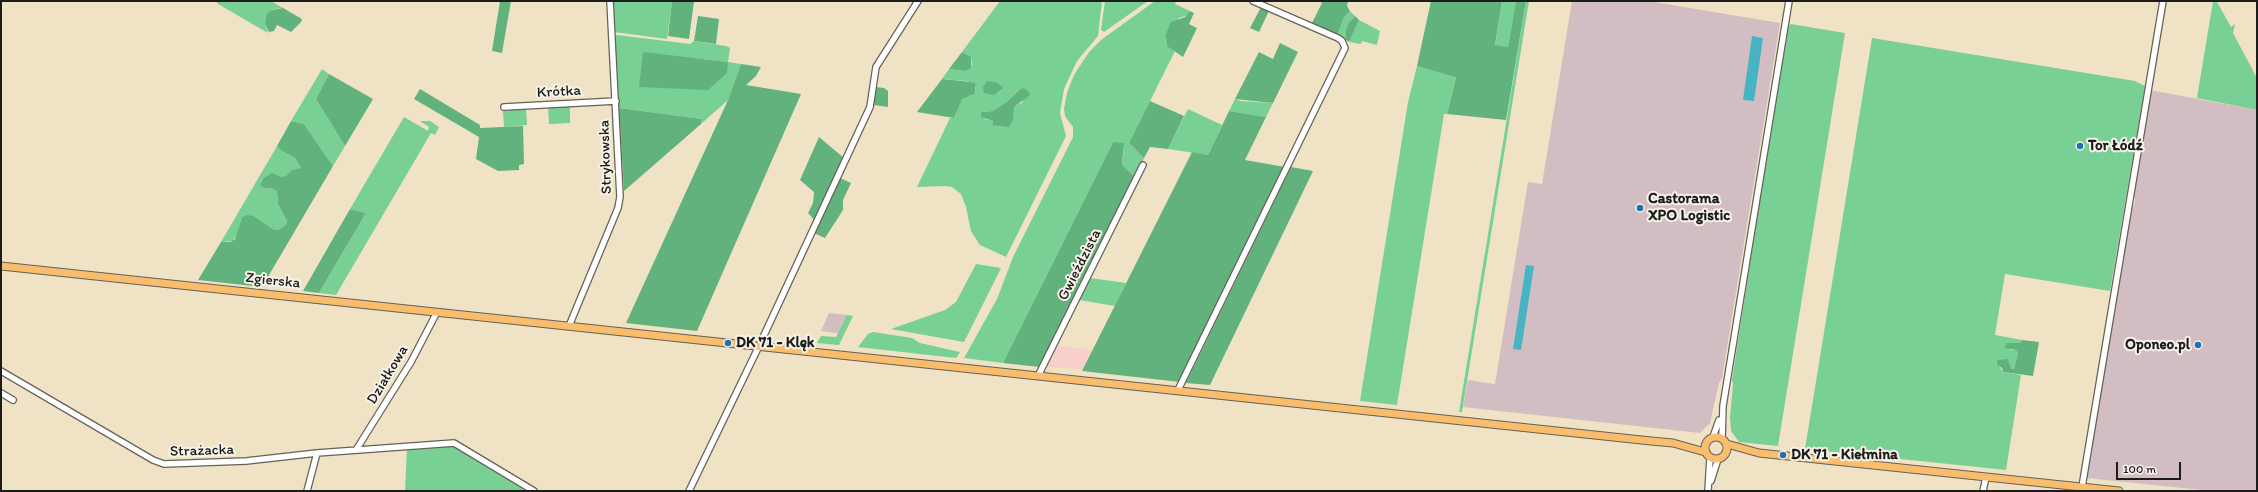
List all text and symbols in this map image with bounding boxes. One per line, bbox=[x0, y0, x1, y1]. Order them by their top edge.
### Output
street label: Krótka bbox=[536, 82, 582, 102]
street label: Strykowska bbox=[596, 120, 616, 194]
place label: Tor Łódź bbox=[2088, 137, 2143, 155]
marker: Tor Łódź bbox=[2075, 141, 2085, 151]
place label: Castorama XPO Logistic bbox=[1648, 190, 1730, 225]
marker: Castorama XPO Logistic bbox=[1635, 203, 1645, 213]
street label: Gwieździsta bbox=[1054, 226, 1106, 304]
street label: Zgierska bbox=[245, 269, 301, 293]
place label: DK 71 - Klęk bbox=[736, 334, 814, 352]
place label: Oponeo.pl bbox=[2125, 336, 2190, 354]
marker: DK 71 - Klęk bbox=[723, 338, 733, 348]
marker: Oponeo.pl bbox=[2193, 340, 2203, 350]
street label: Działkowa bbox=[363, 342, 413, 408]
street label: Strażacka bbox=[169, 441, 235, 461]
place label: DK 71 - Kiełmina bbox=[1791, 446, 1898, 464]
marker: DK 71 - Kiełmina bbox=[1778, 450, 1788, 460]
scale bar bbox=[2118, 454, 2183, 480]
text: 100 m bbox=[2123, 462, 2156, 476]

